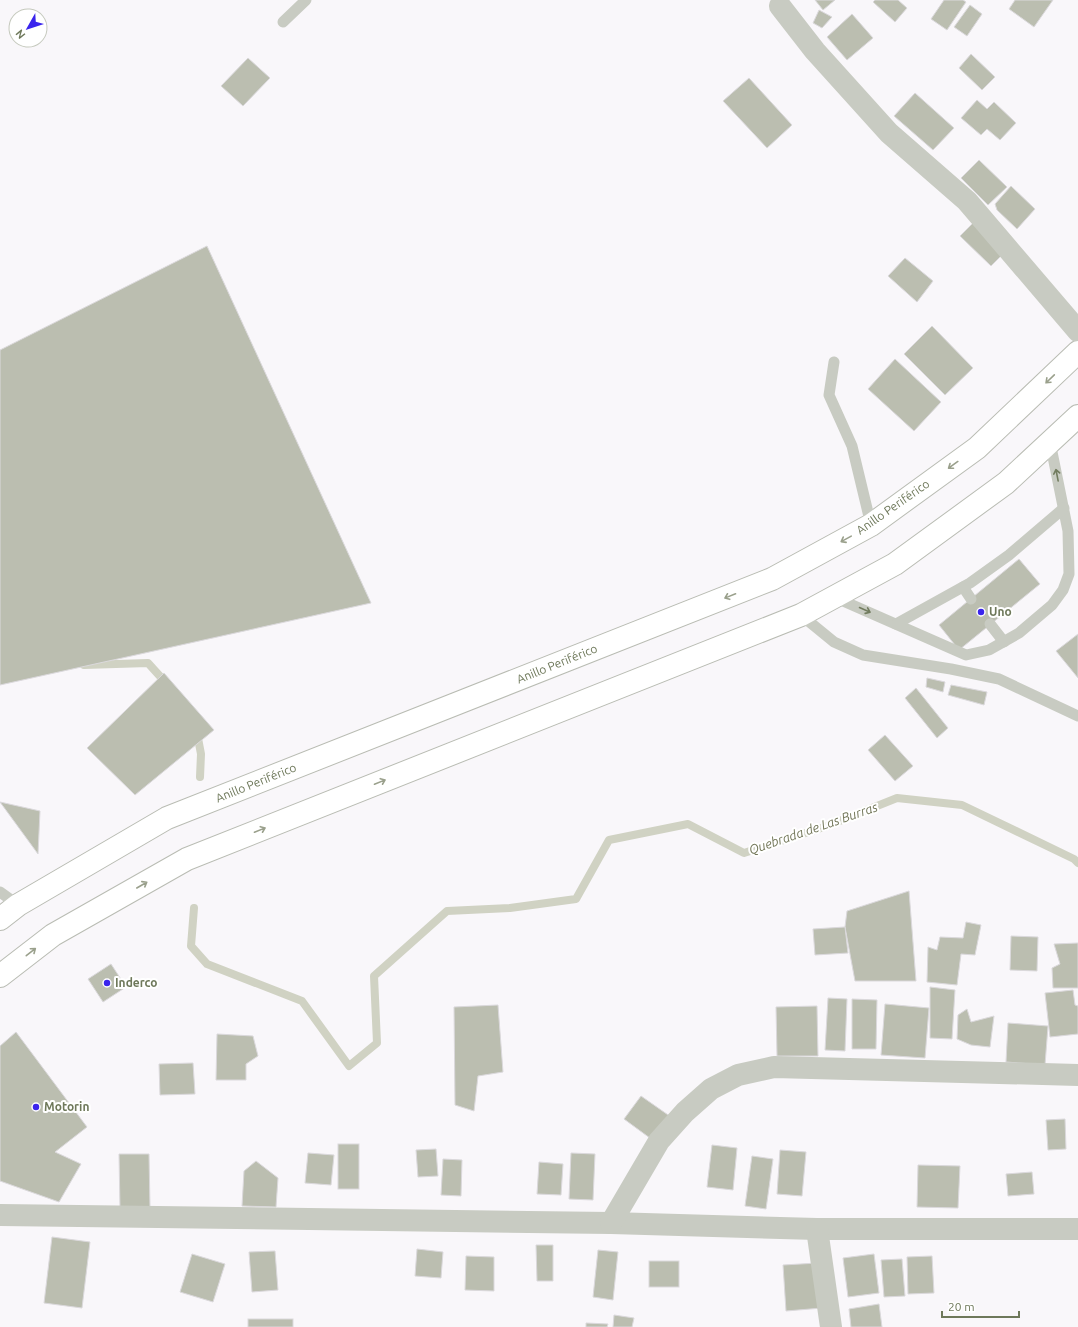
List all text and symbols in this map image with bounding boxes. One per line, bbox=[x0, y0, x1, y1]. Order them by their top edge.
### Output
north arrow bbox=[8, 8, 48, 48]
text: N bbox=[13, 27, 27, 41]
one-way arrow bbox=[1045, 374, 1055, 383]
one-way arrow bbox=[948, 461, 959, 469]
one-way arrow bbox=[1052, 469, 1060, 482]
street label: Anillo Periférico bbox=[854, 477, 932, 537]
one-way arrow bbox=[840, 535, 852, 543]
one-way arrow bbox=[724, 593, 736, 600]
place label: Uno bbox=[989, 605, 1012, 618]
one-way arrow bbox=[859, 607, 871, 615]
marker: Uno bbox=[976, 607, 986, 617]
street label: Anillo Periférico bbox=[515, 641, 599, 686]
street label: Anillo Periférico bbox=[214, 760, 298, 805]
one-way arrow bbox=[374, 778, 386, 786]
water label: Quebrada de Las Burras bbox=[747, 799, 880, 858]
one-way arrow bbox=[253, 826, 265, 834]
one-way arrow bbox=[136, 880, 148, 888]
one-way arrow bbox=[25, 948, 36, 956]
place label: Inderco bbox=[115, 976, 157, 989]
marker: Inderco bbox=[102, 978, 112, 988]
place label: Motorin bbox=[44, 1100, 89, 1113]
marker: Motorin bbox=[31, 1102, 41, 1112]
scale bar bbox=[942, 1293, 1019, 1319]
text: 20 m bbox=[948, 1300, 975, 1313]

